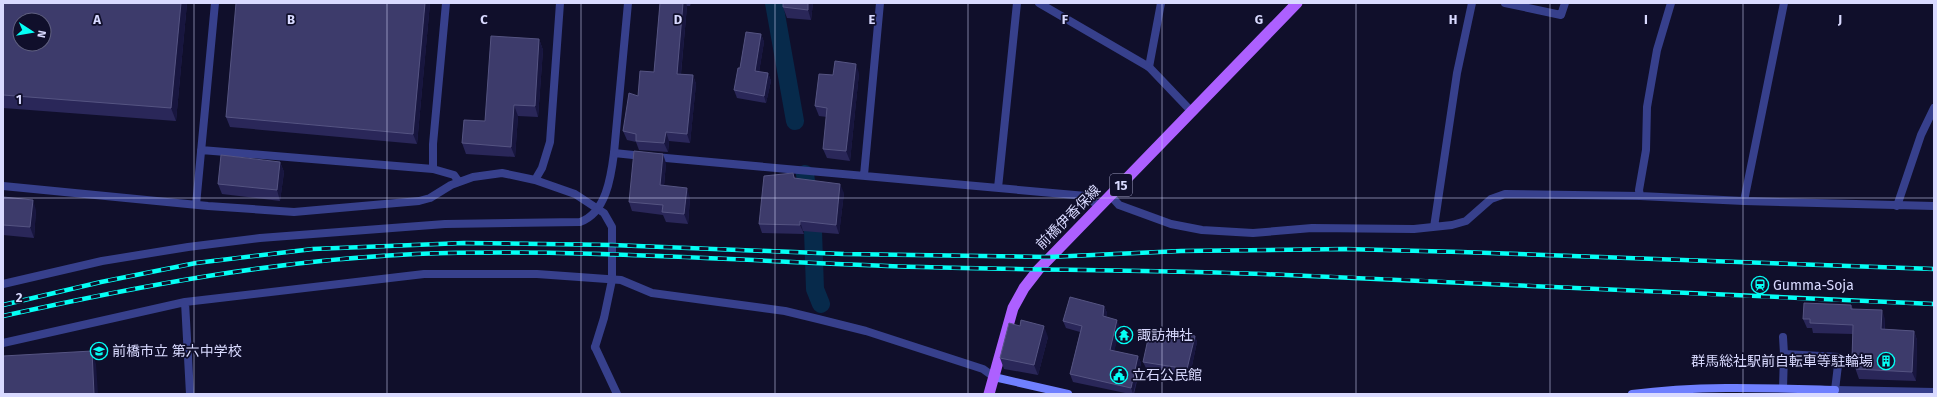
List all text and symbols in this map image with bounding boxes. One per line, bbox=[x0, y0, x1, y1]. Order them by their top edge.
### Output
north arrow bbox=[12, 12, 52, 52]
text: A bbox=[92, 12, 101, 27]
text: B bbox=[287, 12, 295, 27]
text: C bbox=[480, 12, 488, 27]
text: D bbox=[674, 12, 683, 27]
text: E bbox=[869, 12, 876, 27]
text: F bbox=[1062, 12, 1069, 27]
text: G bbox=[1255, 12, 1263, 27]
text: H bbox=[1449, 12, 1457, 27]
text: I bbox=[1644, 12, 1648, 27]
text: J bbox=[1837, 12, 1842, 27]
text: N bbox=[34, 29, 48, 39]
text: 1 bbox=[16, 92, 22, 107]
road number: 15 bbox=[1110, 174, 1132, 196]
street label: 前橋伊香保線 bbox=[1033, 182, 1104, 253]
station icon: Gumma-Soja bbox=[1750, 275, 1770, 295]
place label: Gumma-Soja bbox=[1773, 277, 1854, 294]
text: 2 bbox=[16, 290, 23, 305]
temple icon: 諏訪神社 bbox=[1114, 325, 1134, 345]
place label: 諏訪神社 bbox=[1137, 327, 1193, 344]
school or university icon: 前橋市立 第六中学校 bbox=[89, 341, 109, 361]
place label: 前橋市立 第六中学校 bbox=[112, 343, 242, 360]
building icon: 群馬総社駅前自転車等駐輪場 bbox=[1876, 351, 1896, 371]
place label: 群馬総社駅前自転車等駐輪場 bbox=[1691, 353, 1873, 370]
public building icon: 立石公民館 bbox=[1109, 365, 1129, 385]
place label: 立石公民館 bbox=[1132, 367, 1202, 384]

